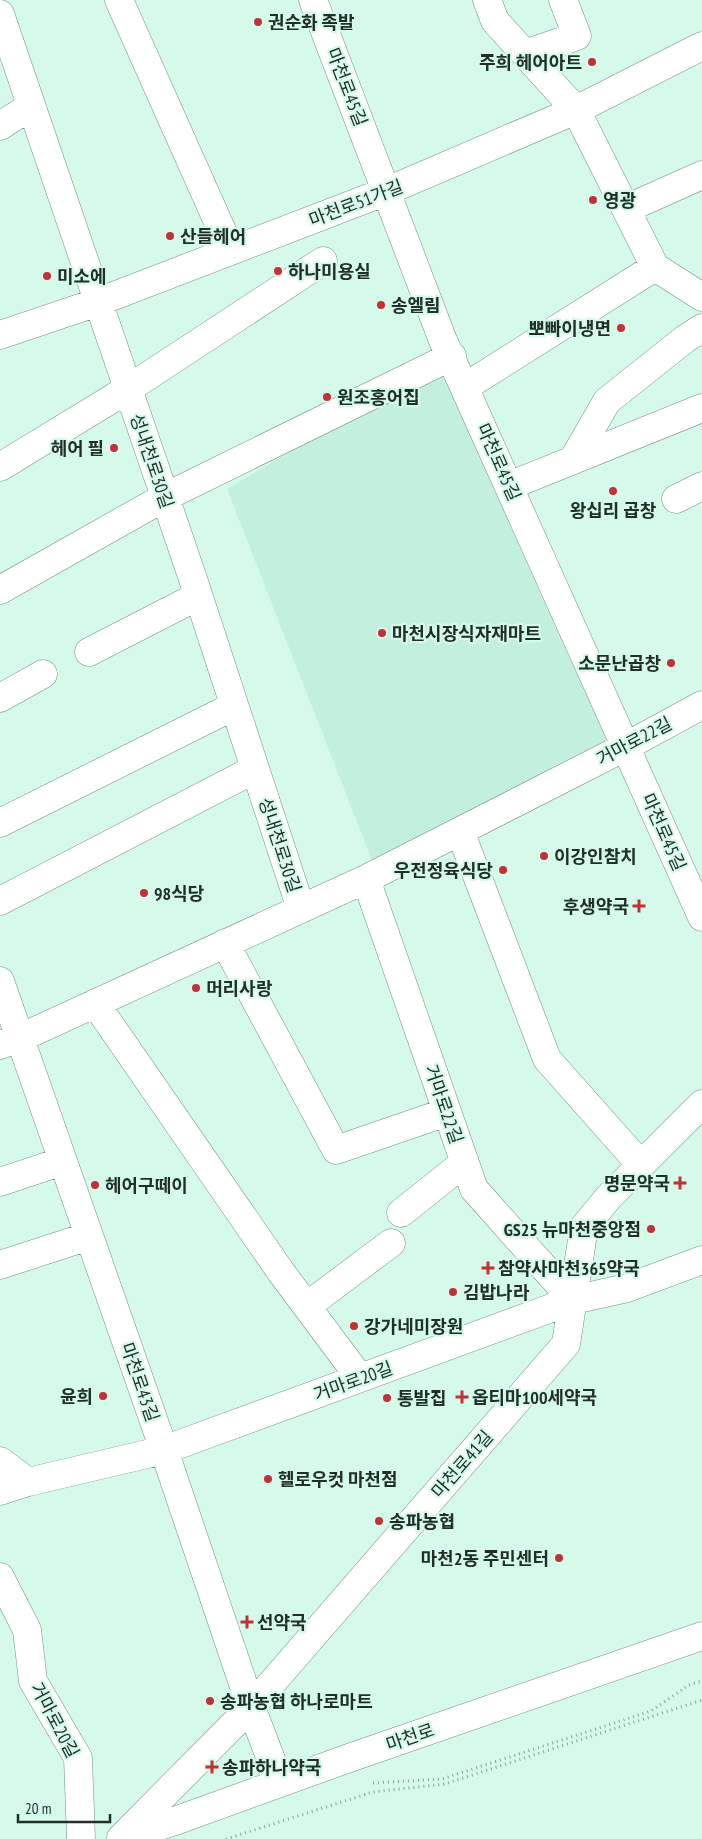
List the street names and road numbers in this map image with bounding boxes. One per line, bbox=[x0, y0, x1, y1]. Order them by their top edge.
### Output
street label: 마천로45길 bbox=[321, 44, 373, 130]
street label: 마천로51가길 bbox=[306, 175, 406, 231]
street label: 성내천로30길 bbox=[125, 410, 179, 512]
street label: 마천로45길 bbox=[472, 420, 526, 504]
street label: 거마로22길 bbox=[592, 711, 676, 771]
street label: 마천로45길 bbox=[637, 790, 691, 874]
street label: 성내천로30길 bbox=[254, 794, 306, 896]
street label: 거마로22길 bbox=[420, 1061, 468, 1147]
street label: 마천로43길 bbox=[116, 1339, 164, 1425]
street label: 거마로20길 bbox=[310, 1356, 396, 1406]
street label: 마천로41길 bbox=[426, 1425, 498, 1503]
street label: 거마로20길 bbox=[25, 1678, 85, 1762]
street label: 마천로 bbox=[383, 1718, 437, 1756]

